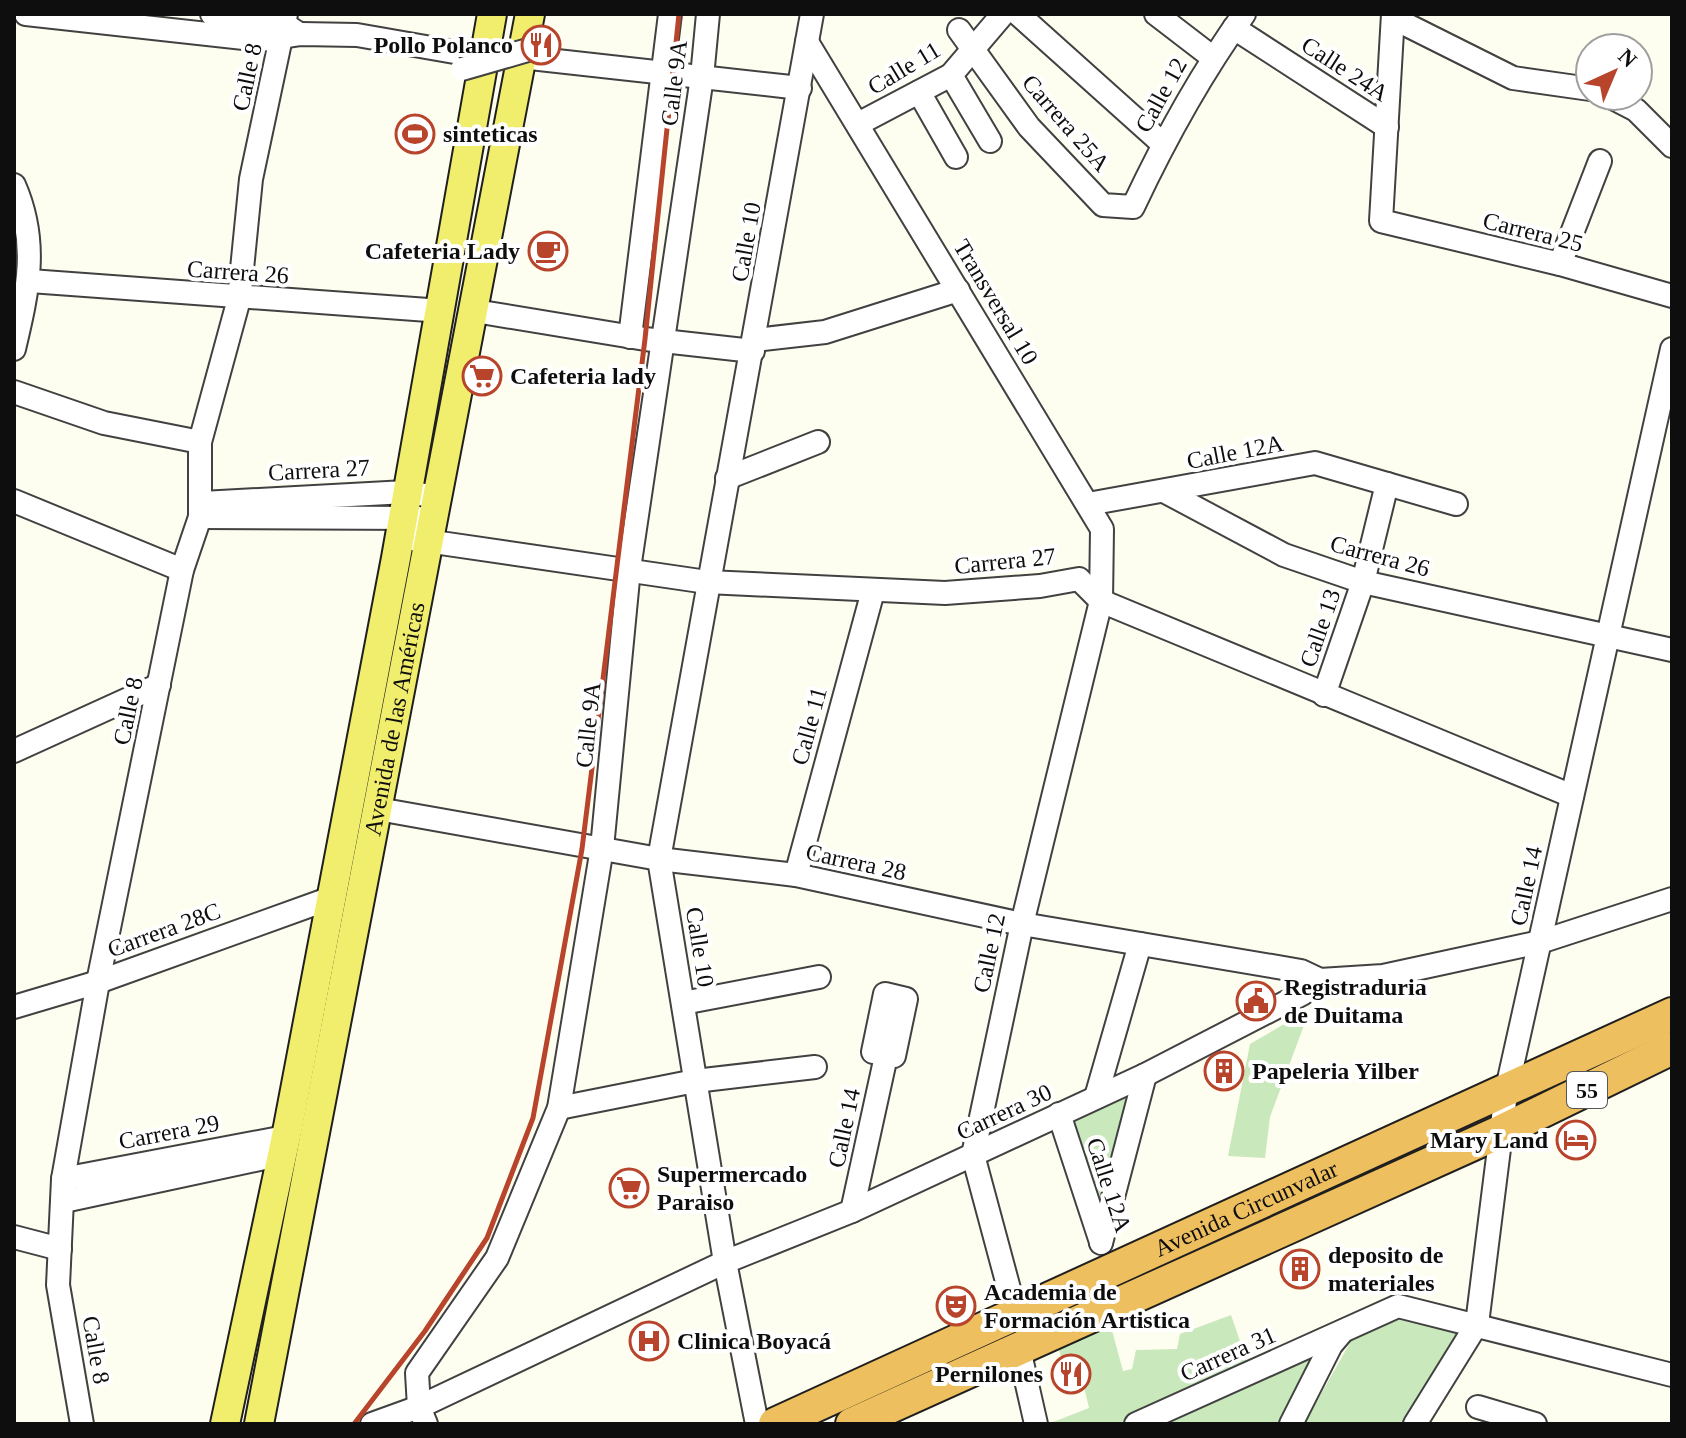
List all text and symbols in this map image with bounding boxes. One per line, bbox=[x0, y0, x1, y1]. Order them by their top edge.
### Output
restaurant icon: Pollo Polanco bbox=[520, 24, 562, 66]
street label: Calle 24A bbox=[1297, 31, 1394, 107]
place label: Pollo Polanco bbox=[374, 32, 513, 58]
north arrow bbox=[1574, 32, 1654, 112]
street label: Calle 11 bbox=[863, 36, 945, 100]
street label: Calle 9A bbox=[656, 38, 692, 127]
street label: Calle 8 bbox=[227, 41, 267, 113]
text: N bbox=[1613, 43, 1642, 73]
street label: Calle 12 bbox=[1130, 53, 1192, 137]
street label: Carrera 25A bbox=[1017, 69, 1115, 177]
sports icon: sinteticas bbox=[394, 113, 436, 155]
place label: sinteticas bbox=[443, 121, 538, 147]
street label: Calle 10 bbox=[726, 200, 766, 284]
street label: Carrera 25 bbox=[1480, 207, 1586, 257]
cafe icon: Cafeteria Lady bbox=[527, 230, 569, 272]
street label: Transversal 10 bbox=[949, 235, 1043, 369]
place label: Cafeteria Lady bbox=[365, 238, 520, 264]
street label: Carrera 26 bbox=[186, 255, 290, 289]
supermarket icon: Cafeteria lady bbox=[461, 355, 503, 397]
place label: Cafeteria lady bbox=[510, 363, 656, 389]
street label: Calle 12A bbox=[1184, 430, 1286, 474]
street label: Carrera 27 bbox=[267, 454, 371, 486]
street label: Carrera 26 bbox=[1327, 530, 1433, 582]
street label: Carrera 27 bbox=[953, 543, 1057, 579]
street label: Calle 13 bbox=[1295, 586, 1345, 670]
street label: Avenida de las Américas bbox=[359, 600, 430, 838]
street label: Calle 8 bbox=[108, 675, 148, 747]
street label: Calle 9A bbox=[571, 680, 605, 769]
street label: Calle 11 bbox=[786, 684, 832, 768]
street label: Carrera 28 bbox=[803, 839, 909, 885]
street label: Calle 14 bbox=[1505, 844, 1547, 928]
street label: Carrera 28C bbox=[104, 898, 224, 962]
street label: Calle 10 bbox=[681, 905, 719, 989]
street label: Calle 12 bbox=[968, 911, 1010, 995]
place label: Registraduria de Duitama bbox=[1284, 974, 1427, 1028]
public building icon: Registraduria de Duitama bbox=[1235, 980, 1277, 1022]
building icon: Papeleria Yilber bbox=[1203, 1050, 1245, 1092]
place label: Papeleria Yilber bbox=[1252, 1058, 1419, 1084]
road number: 55 bbox=[1567, 1072, 1607, 1108]
street label: Carrera 30 bbox=[952, 1079, 1056, 1145]
street label: Calle 14 bbox=[823, 1086, 865, 1170]
street label: Carrera 29 bbox=[116, 1110, 222, 1154]
hotel icon: Mary Land bbox=[1555, 1119, 1597, 1161]
place label: Mary Land bbox=[1430, 1127, 1549, 1153]
street label: Calle 12A bbox=[1081, 1134, 1137, 1236]
street label: Avenida Circunvalar bbox=[1150, 1156, 1342, 1262]
place label: Supermercado Paraiso bbox=[657, 1161, 807, 1215]
supermarket icon: Supermercado Paraiso bbox=[608, 1167, 650, 1209]
place label: deposito de materiales bbox=[1328, 1242, 1444, 1296]
building icon: deposito de materiales bbox=[1279, 1248, 1321, 1290]
place label: Academia de Formación Artistica bbox=[984, 1279, 1190, 1333]
theatre icon: Academia de Formación Artistica bbox=[935, 1285, 977, 1327]
street label: Calle 8 bbox=[77, 1314, 115, 1386]
hospital icon: Clinica Boyacá bbox=[628, 1320, 670, 1362]
street label: Carrera 31 bbox=[1176, 1321, 1280, 1387]
place label: Clinica Boyacá bbox=[677, 1328, 831, 1354]
restaurant icon: Pernilones bbox=[1050, 1353, 1092, 1395]
place label: Pernilones bbox=[935, 1361, 1043, 1387]

